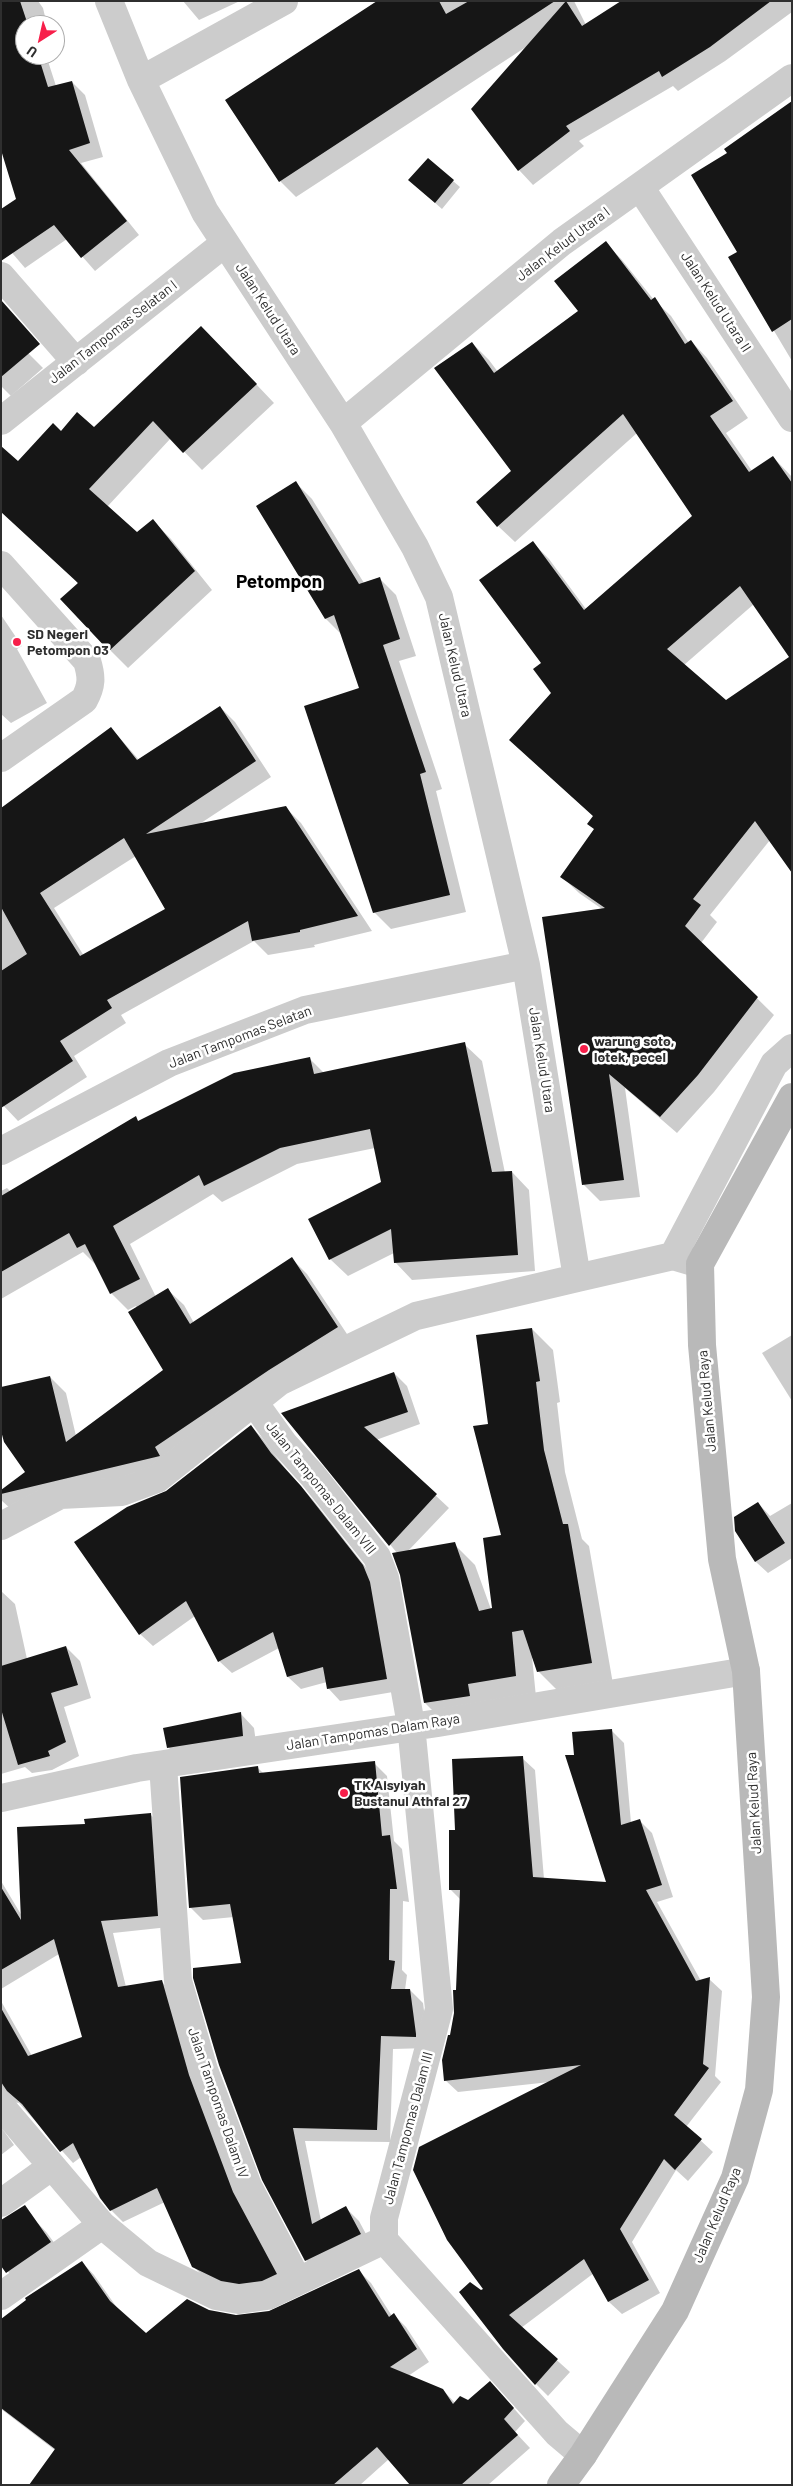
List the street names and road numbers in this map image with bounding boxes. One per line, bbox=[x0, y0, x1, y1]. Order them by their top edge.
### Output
street label: Jalan Kelud Utara I bbox=[513, 203, 613, 285]
street label: Jalan Kelud Utara II bbox=[677, 249, 755, 355]
street label: Jalan Kelud Utara bbox=[232, 260, 304, 358]
street label: Jalan Tampomas Selatan I bbox=[46, 277, 180, 387]
street label: Jalan Kelud Utara bbox=[435, 611, 475, 719]
street label: Jalan Tampomas Selatan bbox=[166, 1002, 314, 1072]
street label: Jalan Kelud Utara bbox=[525, 1006, 559, 1114]
street label: Jalan Kelud Raya bbox=[694, 1349, 720, 1453]
street label: Jalan Tampomas Dalam VIII bbox=[262, 1418, 380, 1558]
street label: Jalan Tampomas Dalam Raya bbox=[285, 1710, 461, 1754]
street label: Jalan Kelud Raya bbox=[743, 1752, 765, 1854]
street label: Jalan Tampomas Dalam IV bbox=[184, 2025, 252, 2181]
street label: Jalan Tampomas Dalam III bbox=[380, 2050, 436, 2206]
street label: Jalan Kelud Raya bbox=[689, 2165, 745, 2265]

